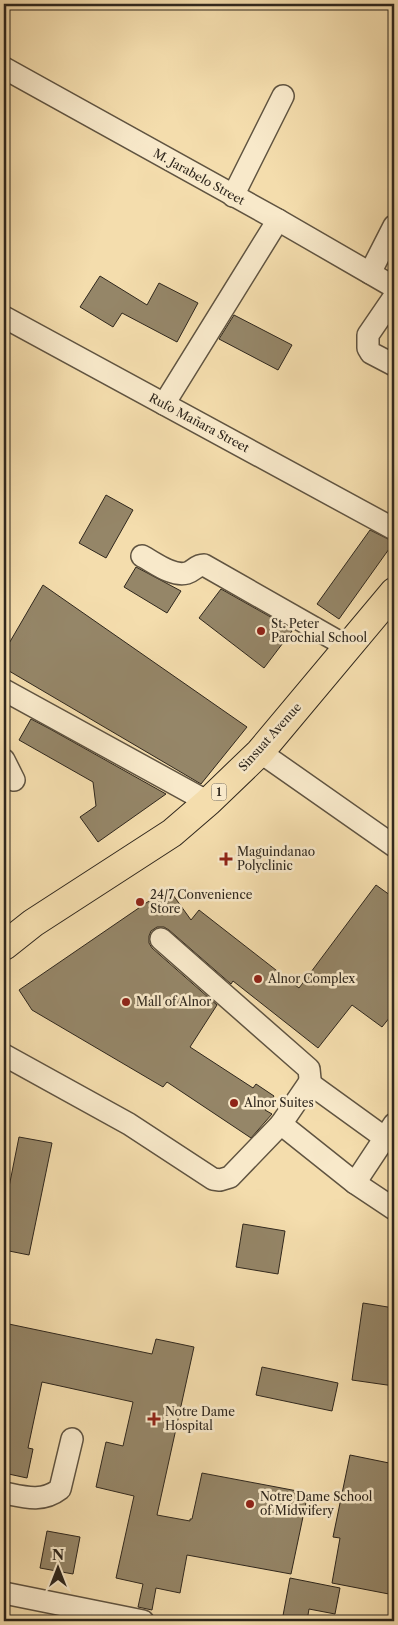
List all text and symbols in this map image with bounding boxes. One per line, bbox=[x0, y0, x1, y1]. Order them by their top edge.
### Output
street label: M. Jarabelo Street bbox=[151, 145, 248, 208]
street label: Rufo Mañara Street bbox=[147, 390, 253, 456]
place label: St. Peter Parochial School bbox=[271, 616, 368, 645]
marker: St. Peter Parochial School bbox=[255, 625, 267, 637]
street label: Sinsuat Avenue bbox=[235, 699, 304, 774]
road number: 1 bbox=[212, 784, 226, 800]
place label: Maguindanao Polyclinic bbox=[237, 844, 315, 873]
marker: Maguindanao Polyclinic bbox=[219, 852, 233, 866]
place label: 24/7 Convenience Store bbox=[150, 887, 253, 916]
marker: 24/7 Convenience Store bbox=[134, 896, 146, 908]
place label: Alnor Complex bbox=[267, 971, 355, 986]
marker: Alnor Complex bbox=[252, 973, 264, 985]
place label: Mall of Alnor bbox=[136, 994, 211, 1009]
marker: Mall of Alnor bbox=[120, 996, 132, 1008]
place label: Alnor Suites bbox=[243, 1095, 314, 1110]
marker: Alnor Suites bbox=[228, 1097, 240, 1109]
place label: Notre Dame Hospital bbox=[165, 1404, 235, 1433]
marker: Notre Dame Hospital bbox=[147, 1412, 161, 1426]
place label: Notre Dame School of Midwifery bbox=[260, 1489, 373, 1518]
marker: Notre Dame School of Midwifery bbox=[244, 1498, 256, 1510]
north arrow bbox=[32, 1542, 82, 1592]
text: N bbox=[52, 1546, 64, 1564]

